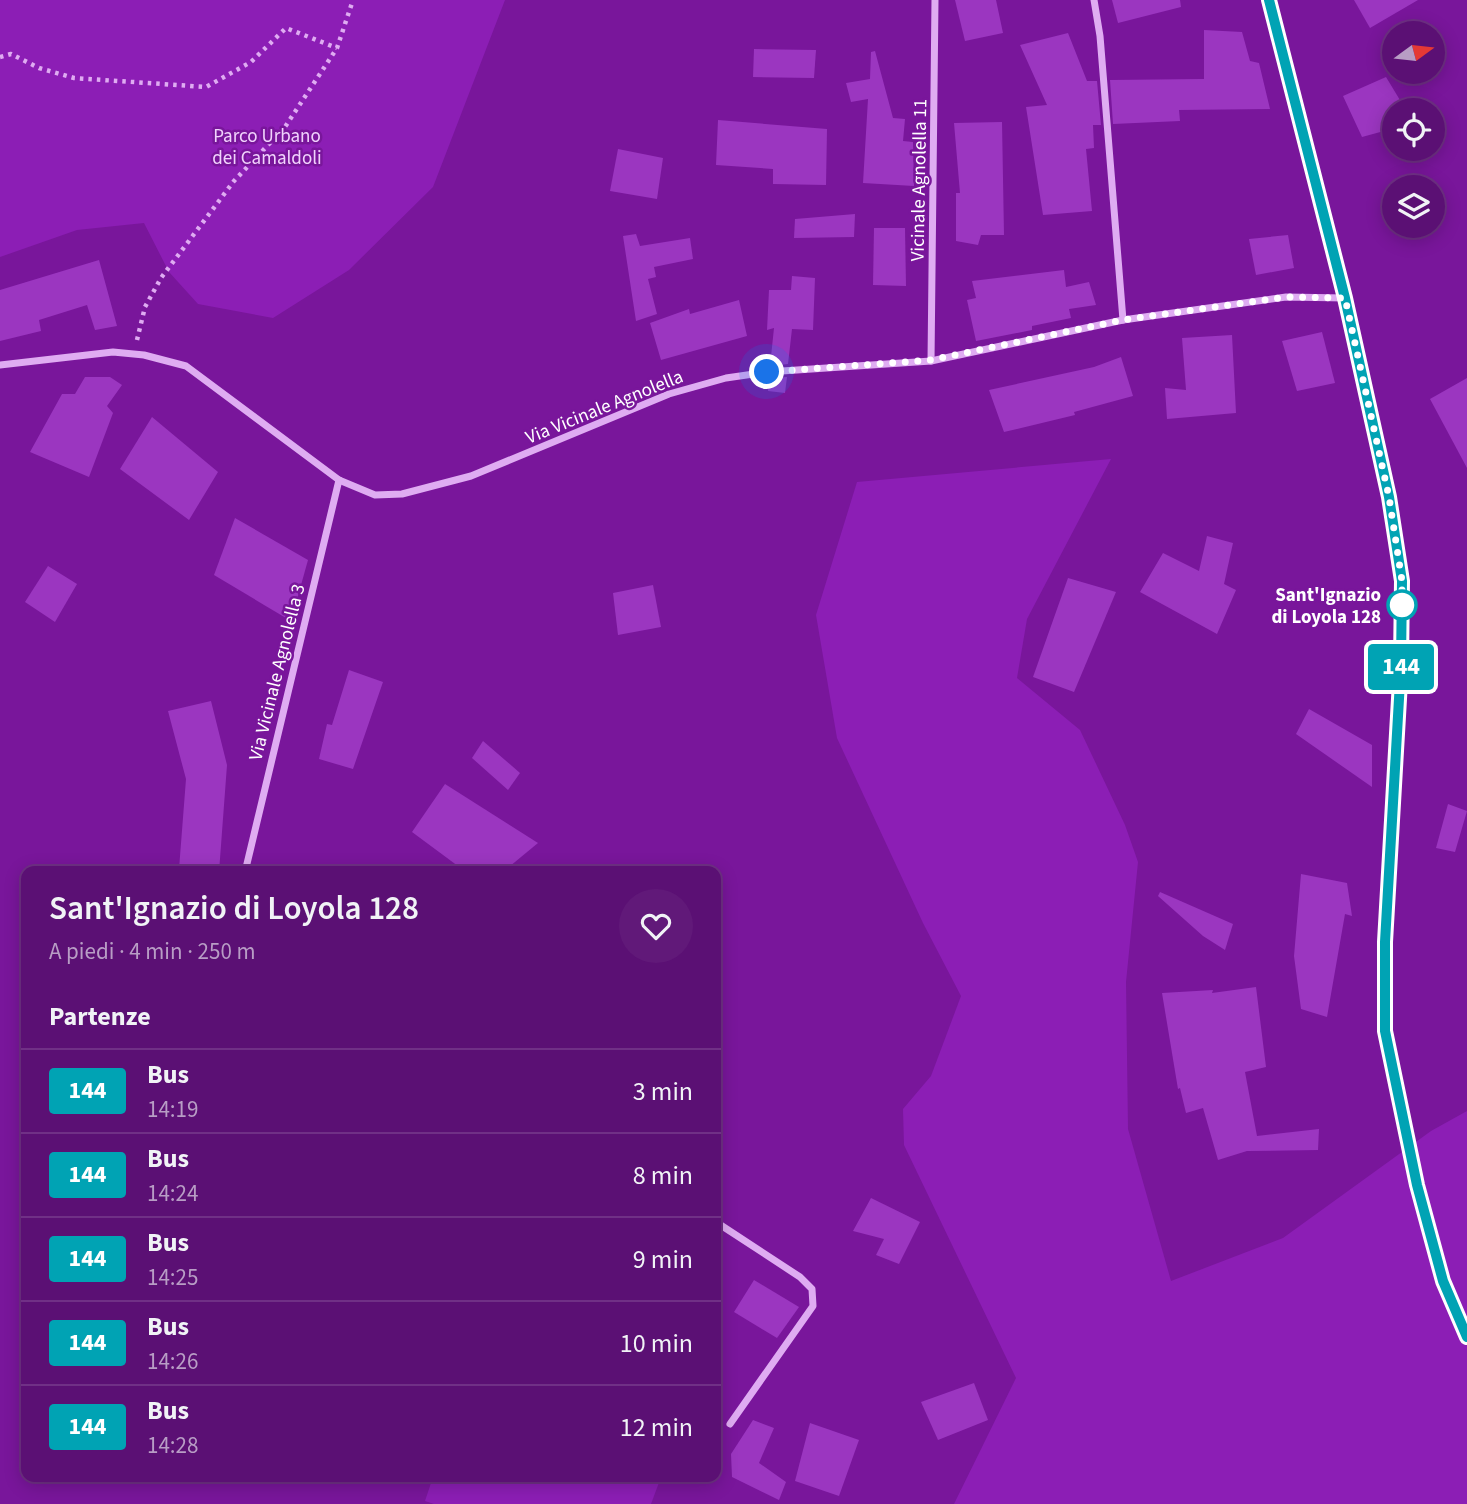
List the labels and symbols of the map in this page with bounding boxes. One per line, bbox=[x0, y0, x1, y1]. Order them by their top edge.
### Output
north arrow bbox=[1382, 21, 1446, 84]
street label: Vicinale Agnolella 11 bbox=[905, 98, 934, 262]
park label: Parco Urbano dei Camaldoli bbox=[212, 123, 322, 172]
your location bbox=[749, 354, 784, 389]
street label: Via Vicinale Agnolella bbox=[522, 363, 687, 451]
street label: Via Vicinale Agnolella 3 bbox=[242, 581, 312, 763]
place label: Sant'Ignazio di Loyola 128 bbox=[1271, 582, 1381, 631]
marker: Sant'Ignazio di Loyola 128 bbox=[1387, 590, 1417, 620]
line badge: 144 bbox=[1361, 644, 1441, 690]

